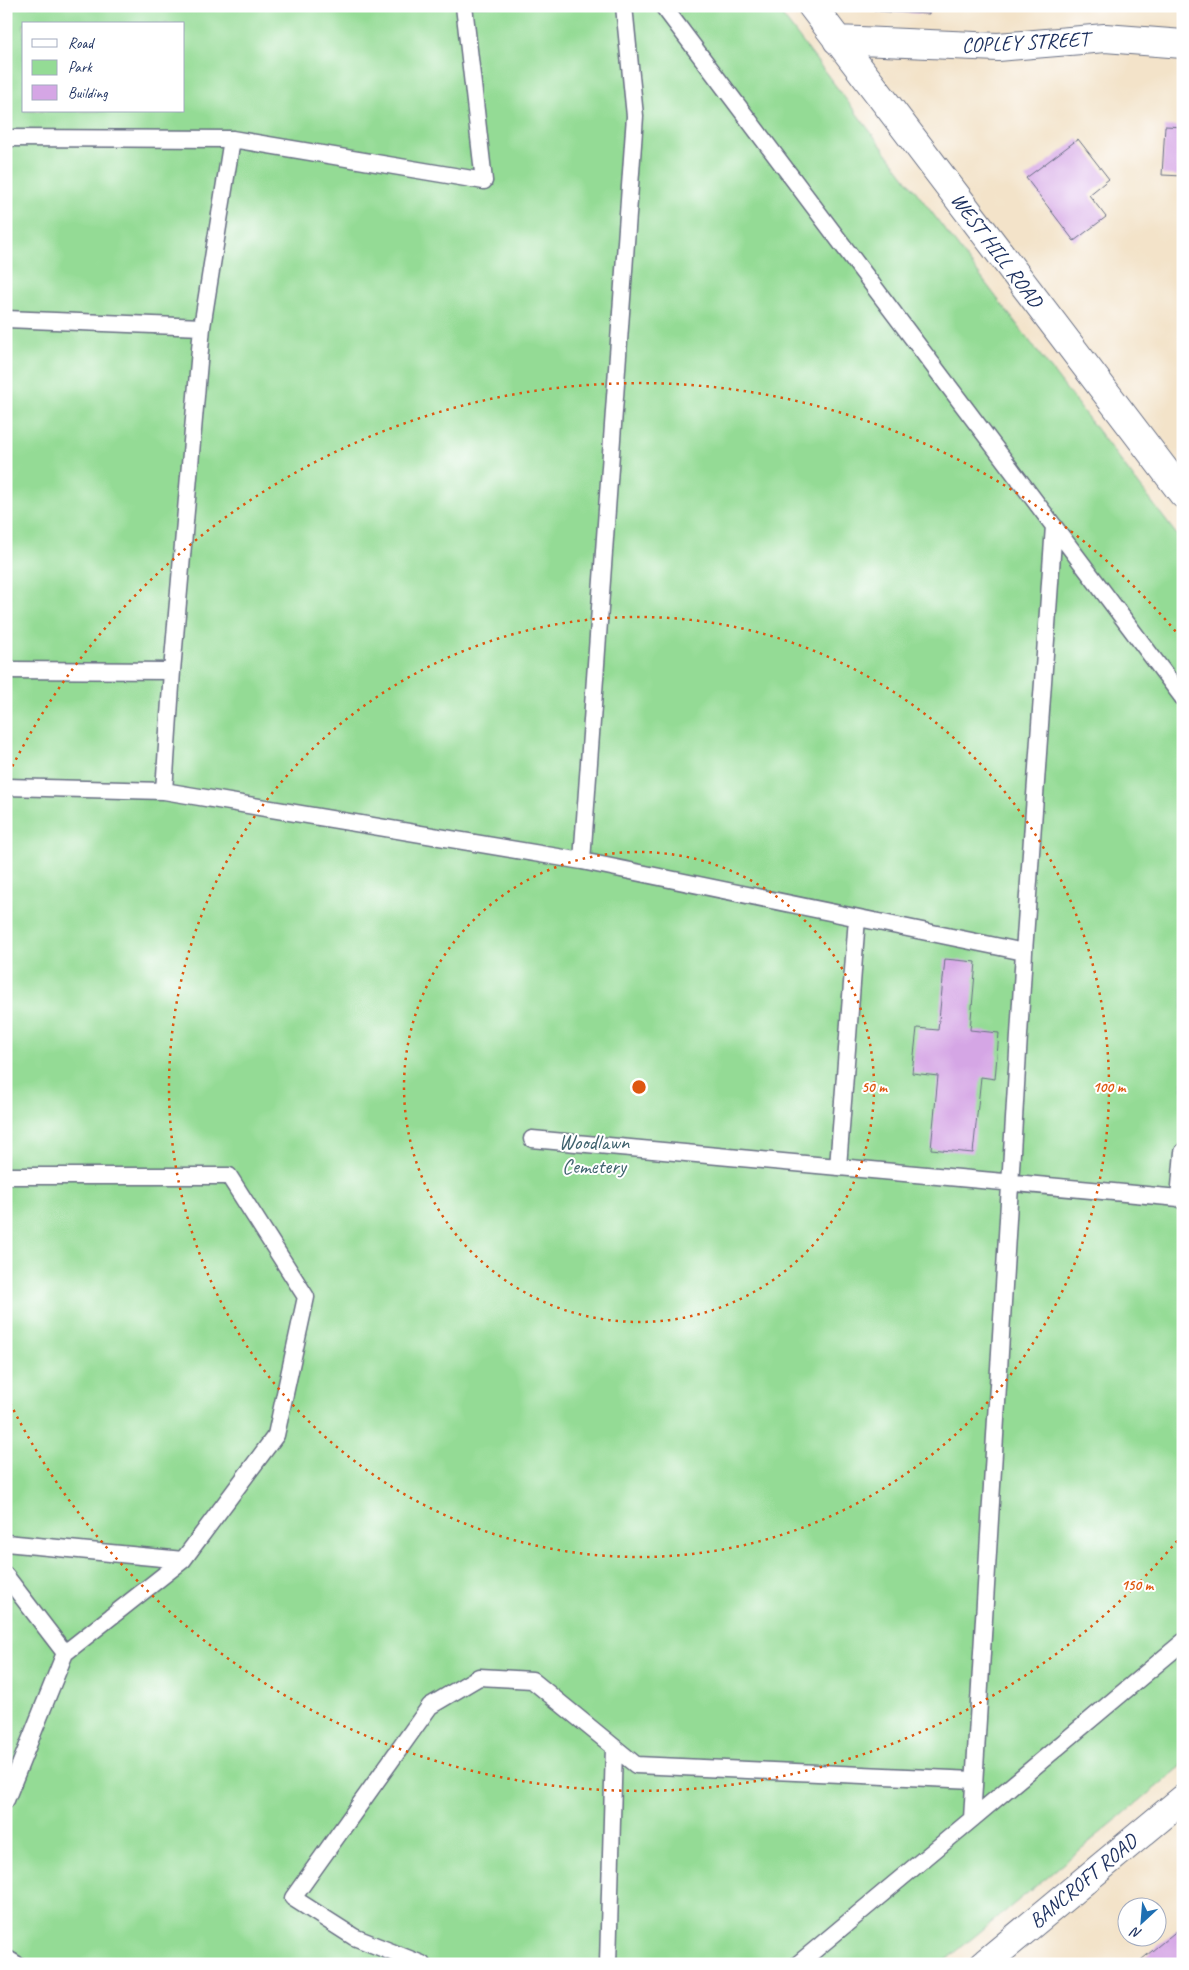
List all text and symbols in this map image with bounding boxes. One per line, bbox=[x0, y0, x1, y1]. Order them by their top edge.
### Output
legend bbox=[22, 22, 185, 112]
street label: COPLEY STREET bbox=[961, 25, 1094, 58]
text: Road bbox=[68, 34, 95, 53]
text: Park bbox=[68, 58, 93, 77]
text: Building bbox=[68, 84, 108, 103]
street label: WEST HILL ROAD bbox=[945, 188, 1050, 314]
centre of rings bbox=[630, 1078, 648, 1096]
text: 50 m bbox=[861, 1078, 888, 1097]
text: 100 m bbox=[1093, 1078, 1127, 1097]
park label: Woodlawn Cemetery bbox=[559, 1129, 630, 1179]
text: 150 m bbox=[1121, 1576, 1155, 1595]
street label: BANCROFT ROAD bbox=[1024, 1829, 1142, 1933]
north arrow bbox=[1116, 1898, 1166, 1948]

